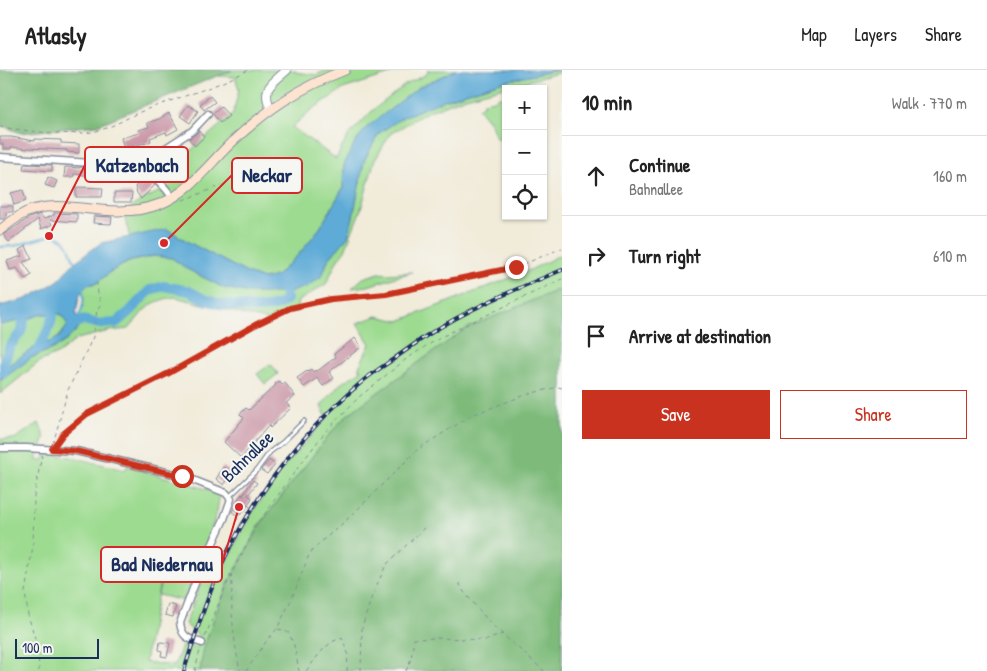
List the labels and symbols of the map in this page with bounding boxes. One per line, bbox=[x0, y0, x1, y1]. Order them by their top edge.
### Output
callout: Katzenbach bbox=[85, 147, 188, 182]
text: Katzenbach bbox=[96, 151, 179, 178]
callout: Neckar bbox=[232, 158, 302, 193]
text: Neckar bbox=[242, 161, 292, 188]
route end bbox=[505, 256, 528, 279]
street label: Bahnallee bbox=[215, 424, 280, 488]
route start bbox=[171, 465, 194, 488]
callout: Bad Niedernau bbox=[101, 547, 222, 582]
text: Bad Niedernau bbox=[111, 550, 214, 577]
scale bar bbox=[15, 636, 99, 659]

